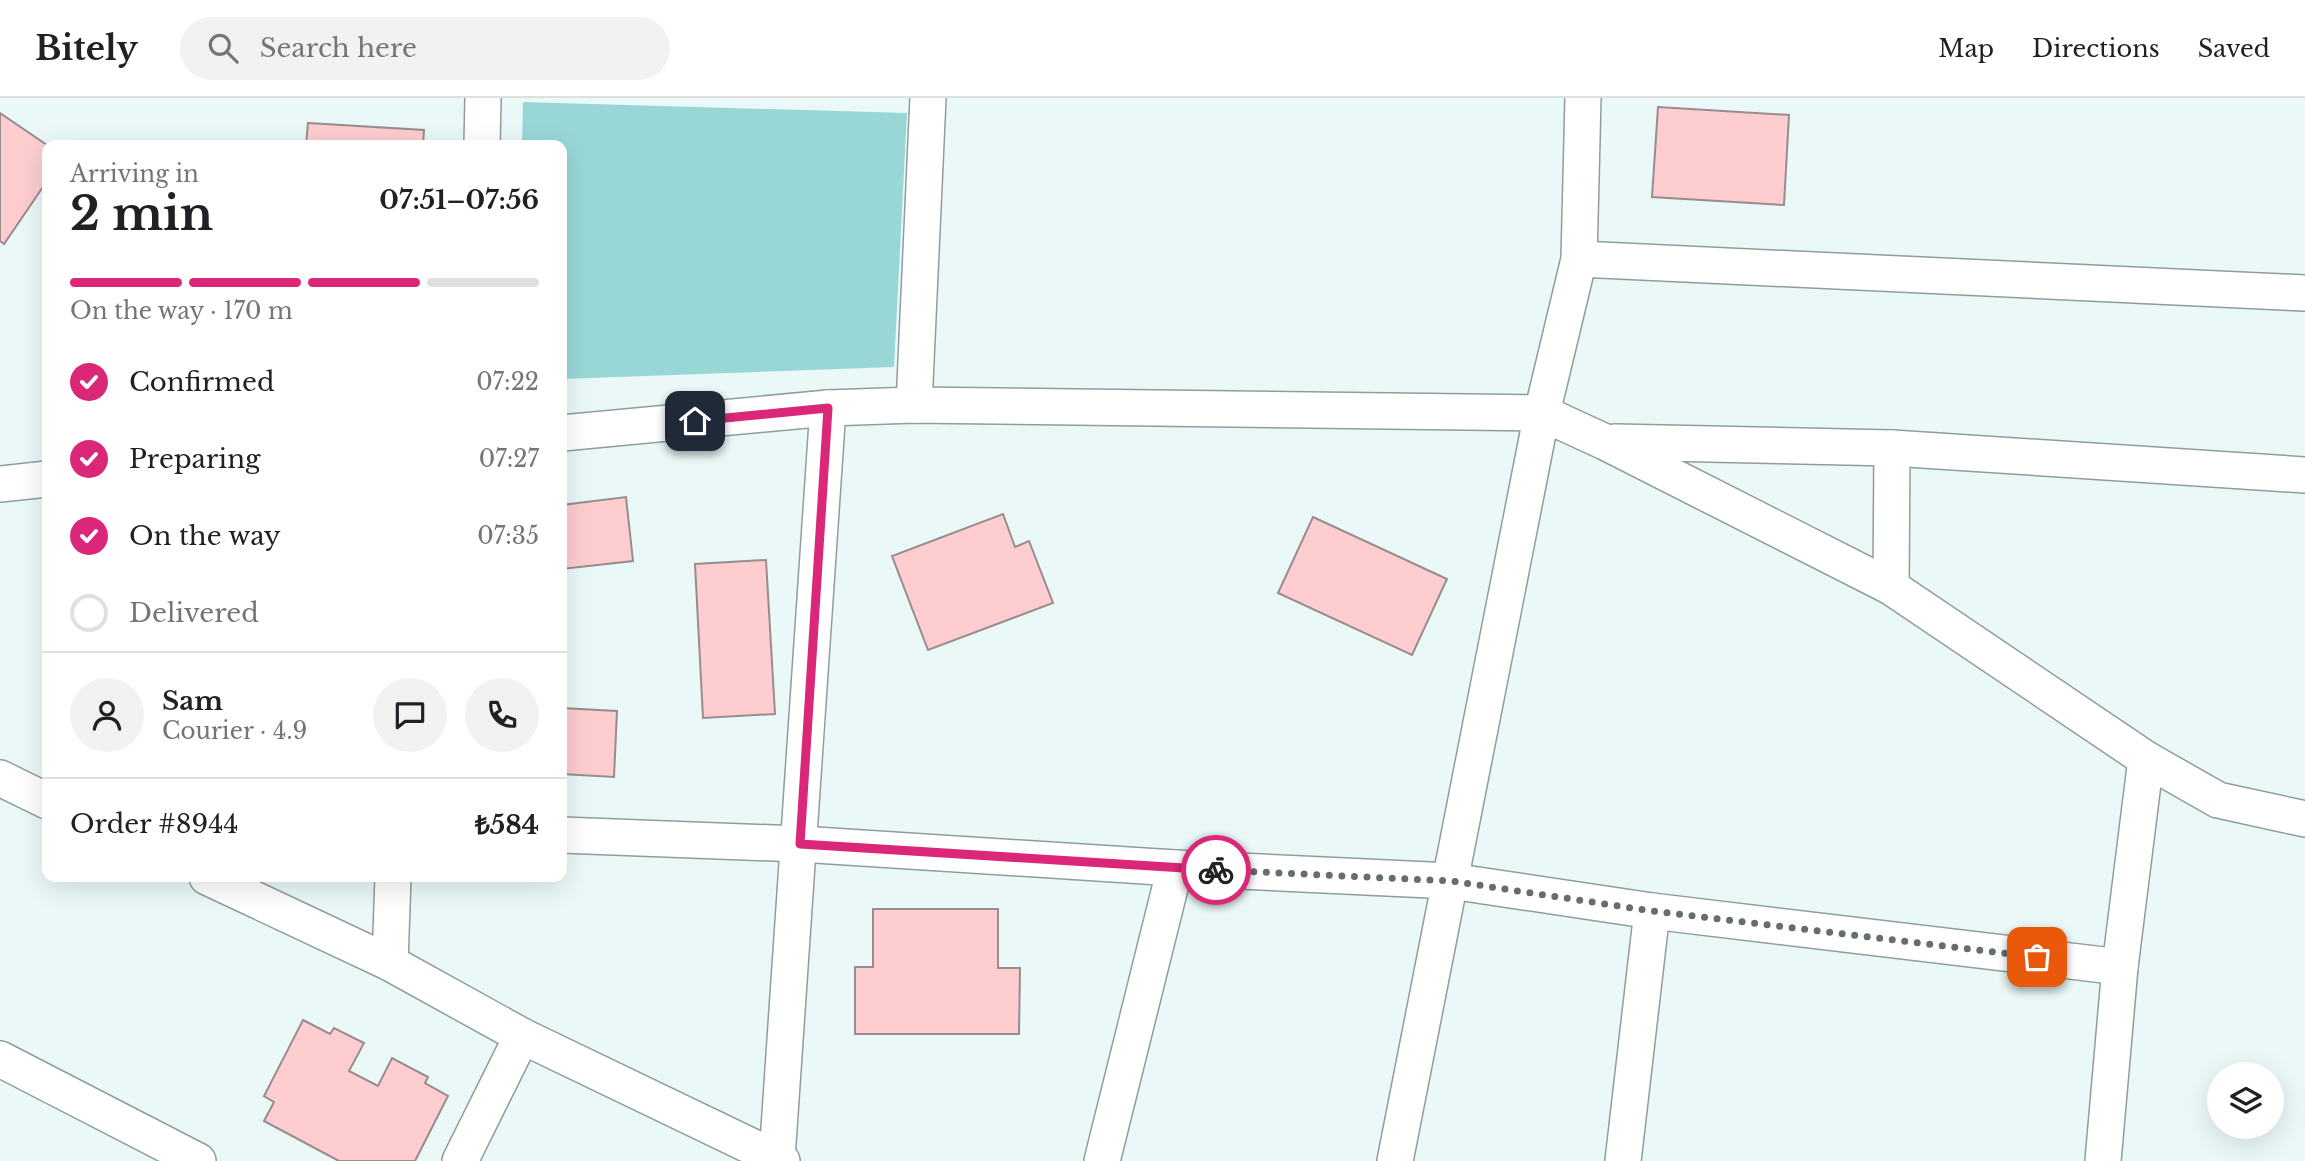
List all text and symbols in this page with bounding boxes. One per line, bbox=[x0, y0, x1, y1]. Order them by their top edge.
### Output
search box bbox=[180, 17, 670, 80]
text: Bitely bbox=[35, 28, 138, 69]
icon: search bbox=[204, 29, 242, 67]
text: Search here bbox=[260, 32, 417, 64]
text: Map bbox=[1938, 34, 1994, 63]
text: Directions bbox=[2032, 34, 2160, 63]
text: Saved bbox=[2198, 34, 2270, 63]
text: Arriving in bbox=[70, 160, 199, 188]
text: 07:51–07:56 bbox=[379, 184, 539, 216]
text: 2 min bbox=[70, 185, 213, 242]
text: On the way · 170 m bbox=[70, 297, 293, 325]
icon: check bbox=[70, 363, 108, 401]
text: Confirmed bbox=[129, 366, 274, 398]
text: 07:22 bbox=[476, 368, 539, 396]
pin bbox=[665, 391, 725, 451]
icon: home bbox=[676, 402, 714, 440]
icon: check bbox=[70, 440, 108, 478]
text: Preparing bbox=[129, 443, 261, 475]
text: 07:27 bbox=[479, 445, 539, 473]
icon: check bbox=[70, 517, 108, 555]
text: On the way bbox=[129, 520, 281, 552]
text: 07:35 bbox=[477, 522, 539, 550]
text: Delivered bbox=[129, 597, 259, 629]
button: person bbox=[70, 678, 144, 752]
button: chat bbox=[373, 678, 447, 752]
button: phone bbox=[465, 678, 539, 752]
text: Sam bbox=[162, 685, 223, 717]
text: Courier · 4.9 bbox=[162, 717, 307, 745]
text: Order #8944 bbox=[70, 808, 239, 840]
text: ₺584 bbox=[475, 809, 539, 841]
courier bbox=[1181, 835, 1251, 905]
icon: bike bbox=[1197, 851, 1235, 889]
pin bbox=[2007, 927, 2067, 987]
icon: bag bbox=[2018, 938, 2056, 976]
map controls bbox=[2207, 1062, 2284, 1139]
button: layers bbox=[2207, 1062, 2284, 1139]

